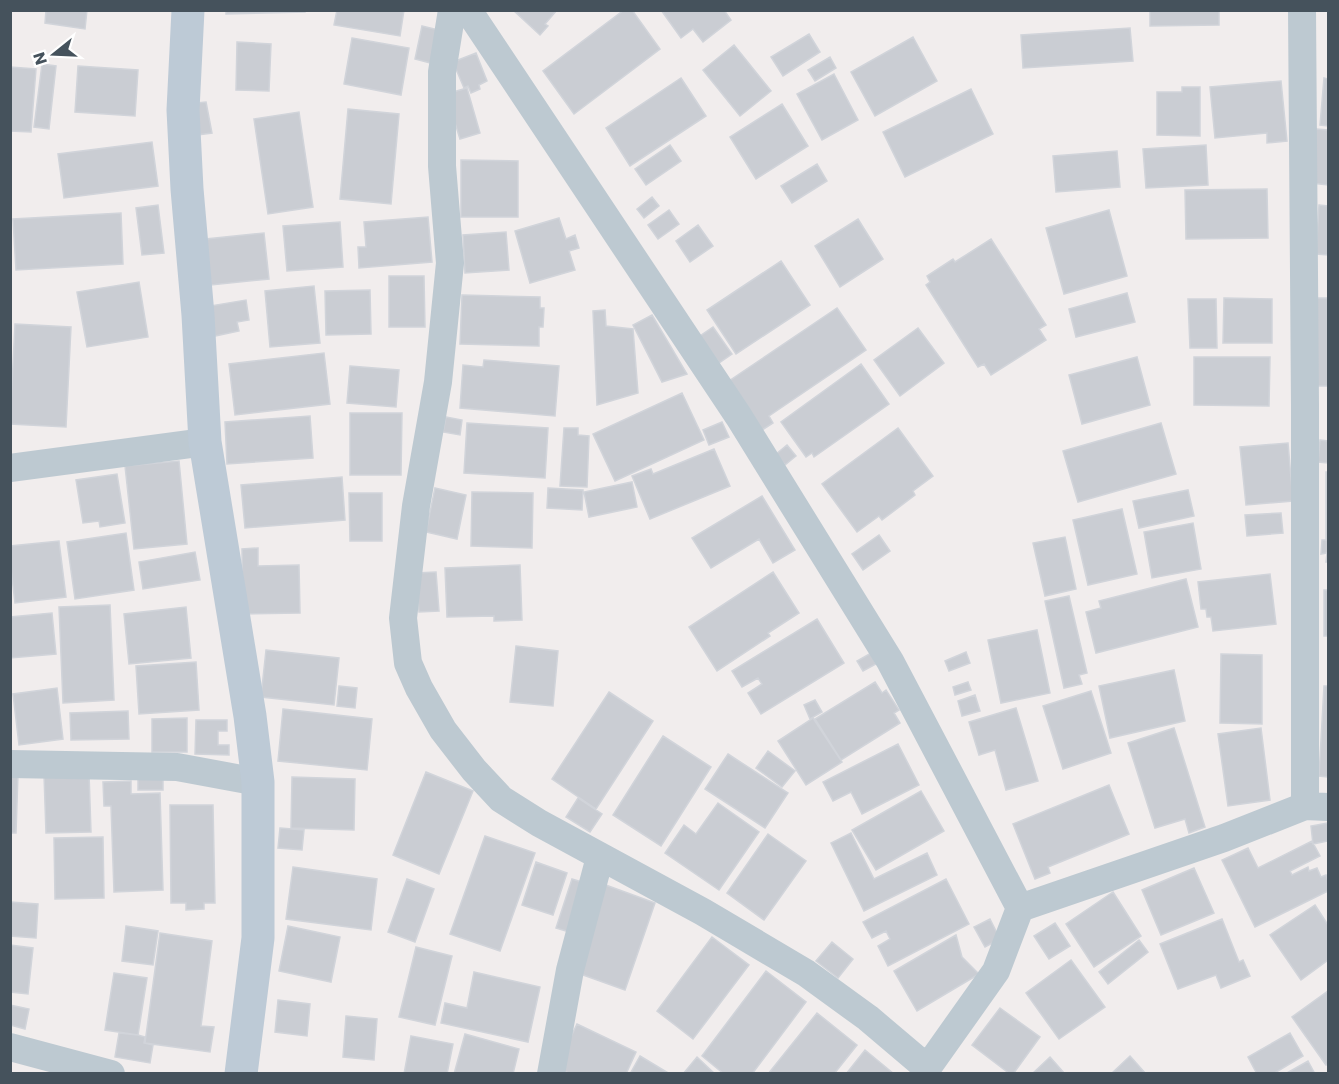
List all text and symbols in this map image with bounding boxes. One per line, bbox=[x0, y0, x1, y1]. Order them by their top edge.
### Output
north arrow bbox=[24, 24, 84, 84]
text: N bbox=[27, 49, 53, 68]

